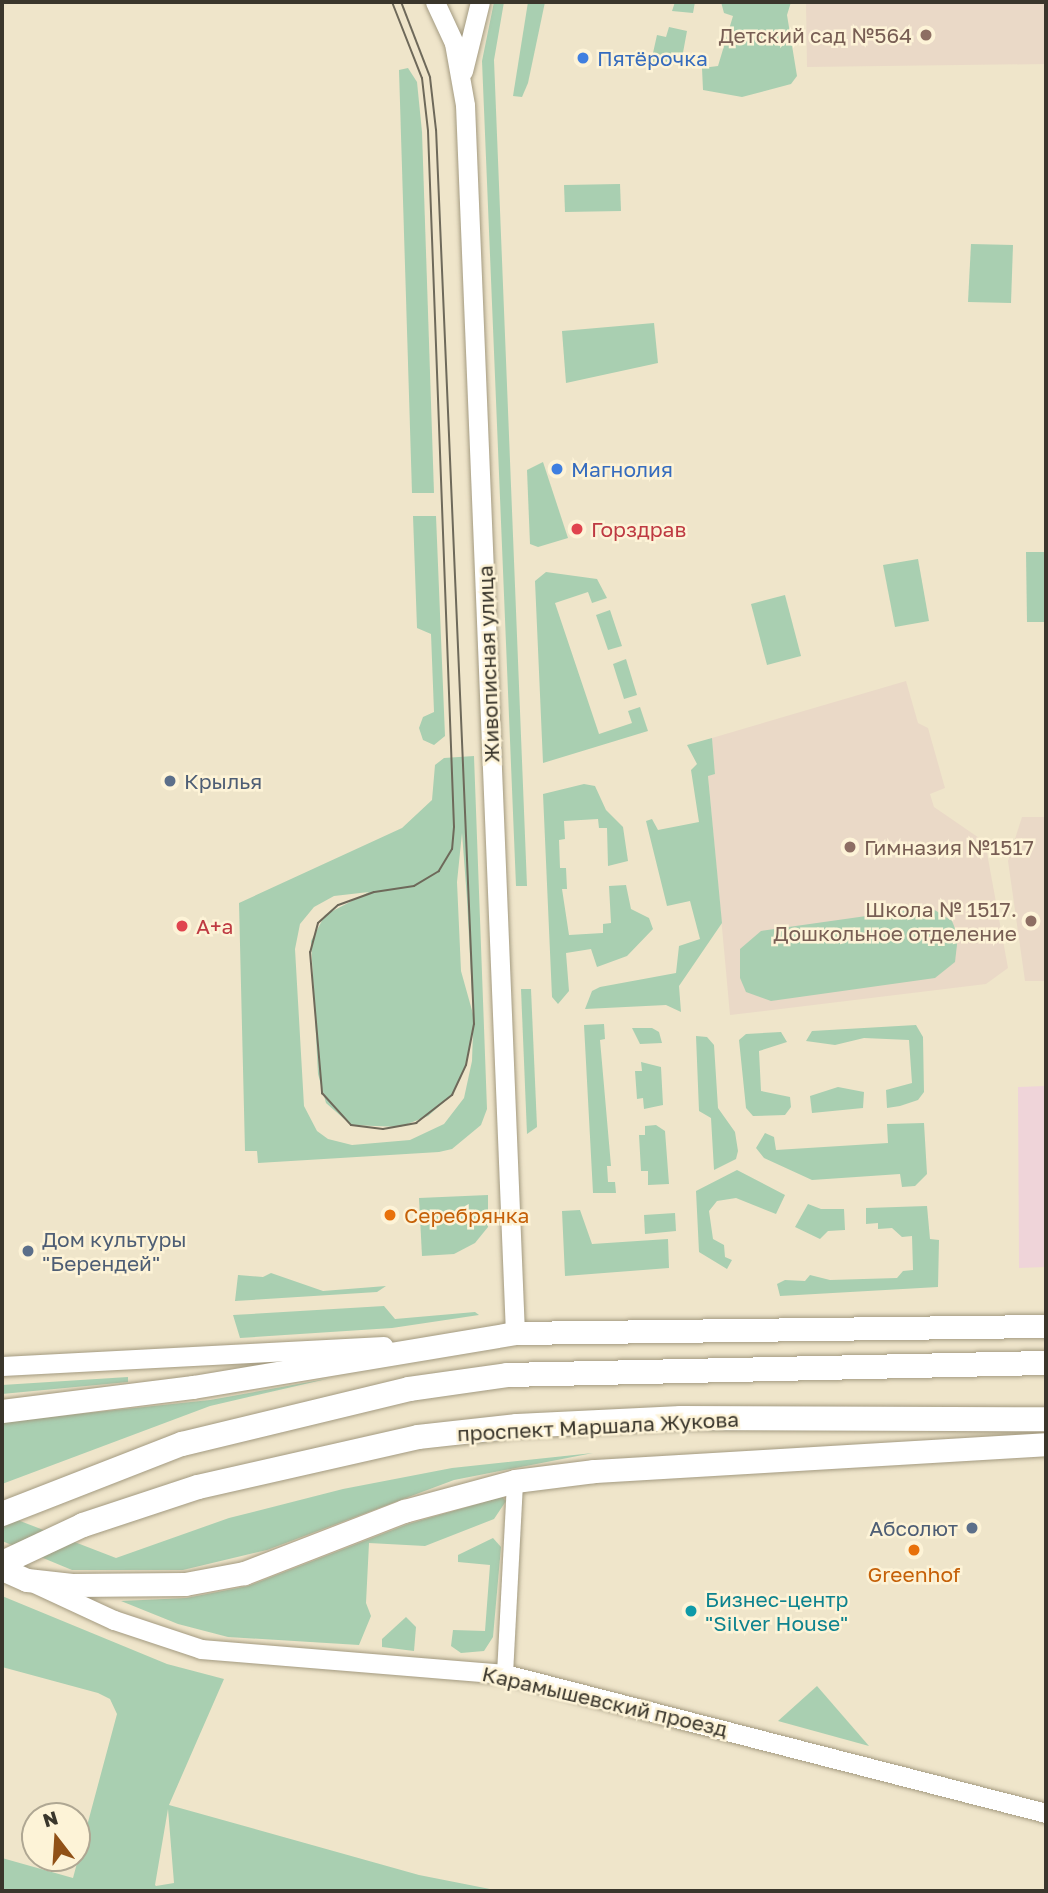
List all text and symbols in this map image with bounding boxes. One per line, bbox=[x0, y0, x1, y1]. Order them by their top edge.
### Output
place label: Детский сад №564 bbox=[718, 22, 912, 48]
marker: Детский сад №564 bbox=[918, 27, 934, 43]
place label: Пятёрочка bbox=[597, 45, 708, 71]
marker: Пятёрочка bbox=[575, 50, 591, 66]
place label: Магнолия bbox=[571, 456, 673, 482]
marker: Магнолия bbox=[549, 461, 565, 477]
place label: Горздрав bbox=[591, 516, 686, 542]
marker: Горздрав bbox=[569, 521, 585, 537]
street label: Живописная улица bbox=[472, 565, 504, 763]
place label: Крылья bbox=[184, 768, 262, 794]
marker: Крылья bbox=[162, 773, 178, 789]
place label: Гимназия №1517 bbox=[864, 834, 1034, 860]
marker: Гимназия №1517 bbox=[842, 839, 858, 855]
place label: Школа № 1517. Дошкольное отделение bbox=[773, 896, 1017, 946]
place label: А+а bbox=[196, 913, 233, 939]
marker: Школа № 1517. Дошкольное отделение bbox=[1023, 913, 1039, 929]
marker: А+а bbox=[174, 918, 190, 934]
place label: Серебрянка bbox=[404, 1202, 529, 1228]
marker: Серебрянка bbox=[382, 1207, 398, 1223]
place label: Дом культуры "Берендей" bbox=[42, 1226, 187, 1276]
marker: Дом культуры "Берендей" bbox=[20, 1243, 36, 1259]
street label: проспект Маршала Жукова bbox=[456, 1406, 740, 1446]
place label: Абсолют bbox=[869, 1515, 958, 1541]
marker: Абсолют bbox=[964, 1520, 980, 1536]
marker: Greenhof bbox=[906, 1542, 922, 1558]
place label: Greenhof bbox=[867, 1561, 961, 1587]
place label: Бизнес-центр "Silver House" bbox=[705, 1586, 848, 1636]
marker: Бизнес-центр "Silver House" bbox=[683, 1603, 699, 1619]
street label: Карамышевский проезд bbox=[480, 1660, 730, 1742]
north arrow bbox=[21, 1802, 91, 1872]
text: N bbox=[40, 1805, 61, 1831]

